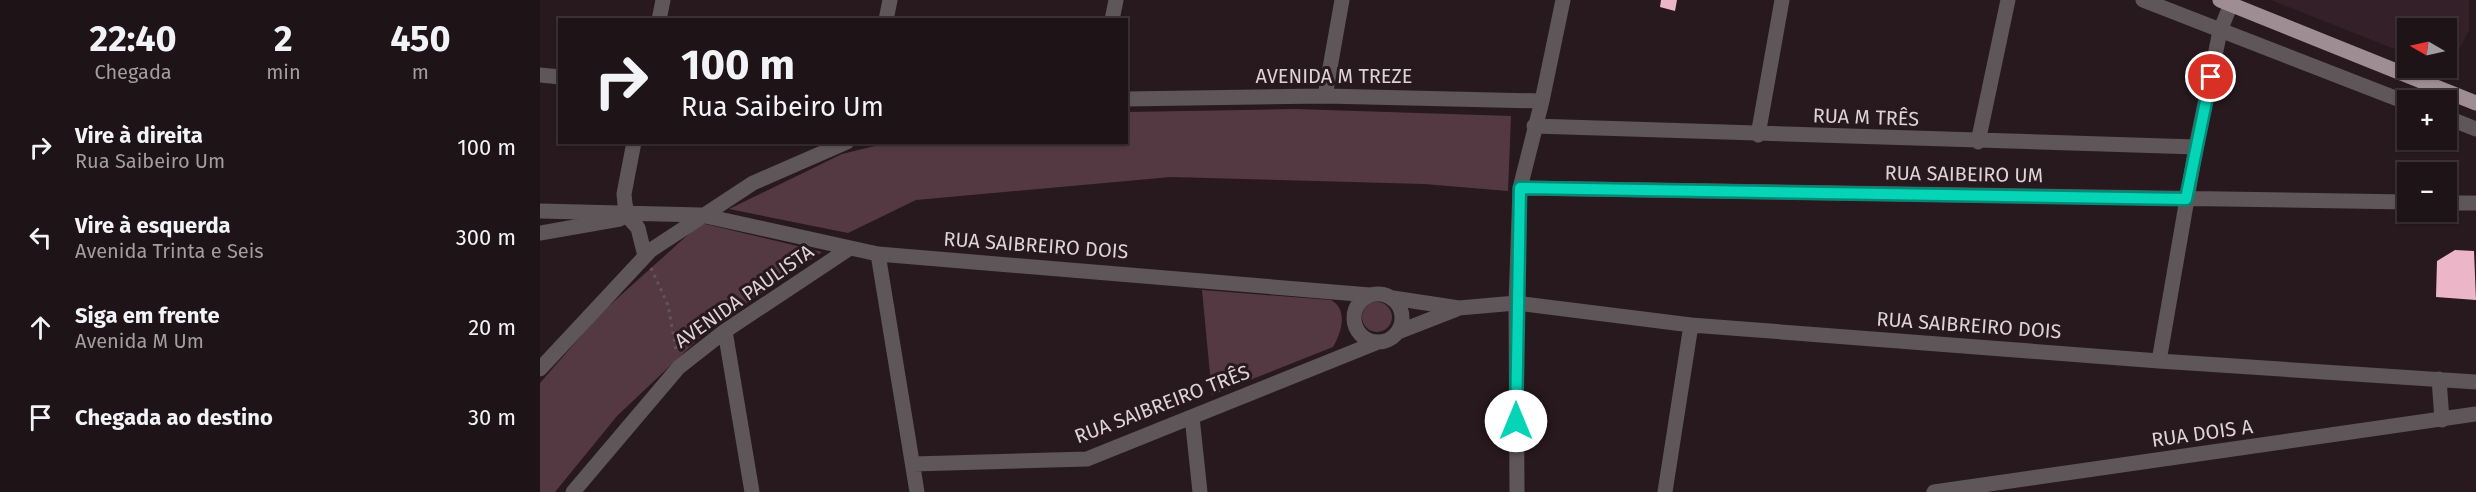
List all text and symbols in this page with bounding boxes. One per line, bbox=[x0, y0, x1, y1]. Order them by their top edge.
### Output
text: 22:40 bbox=[90, 17, 177, 61]
text: 2 bbox=[274, 17, 293, 61]
text: 450 bbox=[390, 17, 450, 61]
north arrow bbox=[2397, 18, 2457, 78]
map controls bbox=[2397, 18, 2457, 222]
text: 100 m bbox=[681, 40, 795, 90]
icon: right bbox=[582, 42, 660, 120]
pin bbox=[2185, 51, 2236, 102]
text: Chegada bbox=[94, 60, 172, 84]
text: min bbox=[266, 60, 301, 84]
text: m bbox=[412, 60, 429, 84]
icon: arrive bbox=[2194, 60, 2227, 93]
street label: AVENIDA M TREZE bbox=[1256, 64, 1412, 88]
button: + bbox=[2397, 90, 2457, 150]
text: Rua Saibeiro Um bbox=[681, 91, 884, 123]
street label: RUA M TRÊS bbox=[1812, 103, 1920, 131]
text: Vire à direita bbox=[75, 122, 203, 149]
icon: right bbox=[24, 131, 57, 164]
text: 100 m bbox=[457, 134, 516, 161]
text: Rua Saibeiro Um bbox=[75, 149, 225, 173]
street label: RUA SAIBEIRO UM bbox=[1885, 161, 2043, 187]
button: − bbox=[2397, 162, 2457, 222]
text: Vire à esquerda bbox=[75, 212, 231, 239]
icon: left bbox=[24, 221, 57, 254]
text: 300 m bbox=[456, 224, 516, 251]
street label: RUA SAIBREIRO DOIS bbox=[943, 227, 1129, 263]
text: Avenida Trinta e Seis bbox=[75, 239, 264, 263]
street label: AVENIDA PAULISTA bbox=[670, 239, 819, 353]
text: Siga em frente bbox=[75, 302, 220, 329]
street label: RUA SAIBREIRO DOIS bbox=[1876, 307, 2062, 343]
icon: ahead bbox=[24, 311, 57, 344]
text: 20 m bbox=[468, 314, 516, 341]
text: Avenida M Um bbox=[75, 329, 204, 353]
street label: RUA SAIBREIRO TRÊS bbox=[1071, 359, 1253, 448]
position arrow bbox=[1484, 389, 1548, 453]
icon: arrive bbox=[24, 401, 57, 434]
text: Chegada ao destino bbox=[75, 404, 273, 431]
text: 30 m bbox=[468, 404, 516, 431]
street label: RUA DOIS A bbox=[2150, 414, 2255, 452]

